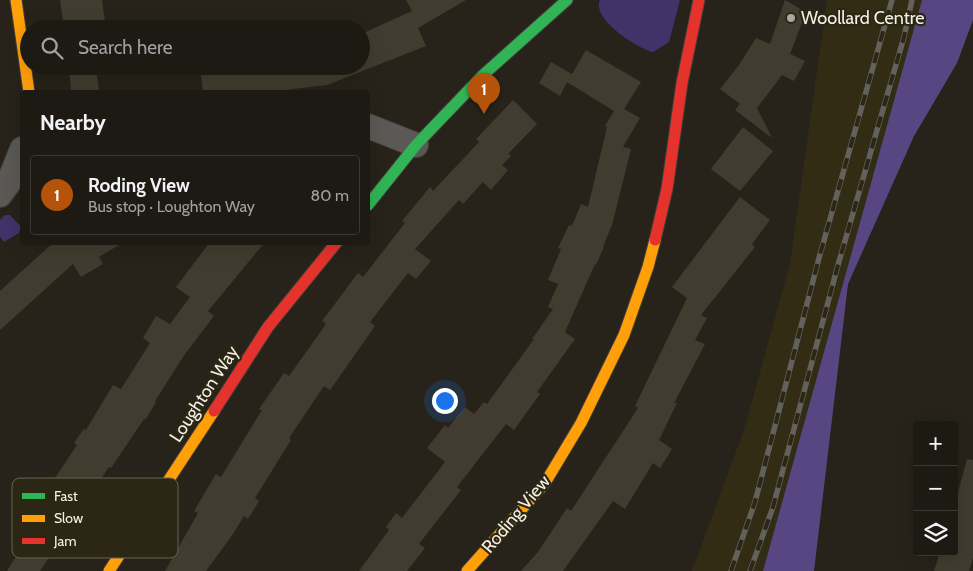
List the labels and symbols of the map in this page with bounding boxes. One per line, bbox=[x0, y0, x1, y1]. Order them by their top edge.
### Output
place label: Woollard Centre bbox=[801, 7, 924, 29]
marker: Woollard Centre bbox=[785, 12, 797, 24]
pin: 1 bbox=[468, 73, 500, 114]
street label: Loughton Way bbox=[165, 342, 243, 446]
your location bbox=[432, 388, 458, 414]
street label: Roding View bbox=[477, 470, 555, 558]
legend bbox=[12, 478, 178, 558]
text: Fast bbox=[54, 487, 78, 505]
text: Slow bbox=[54, 509, 83, 527]
text: Jam bbox=[53, 532, 76, 550]

